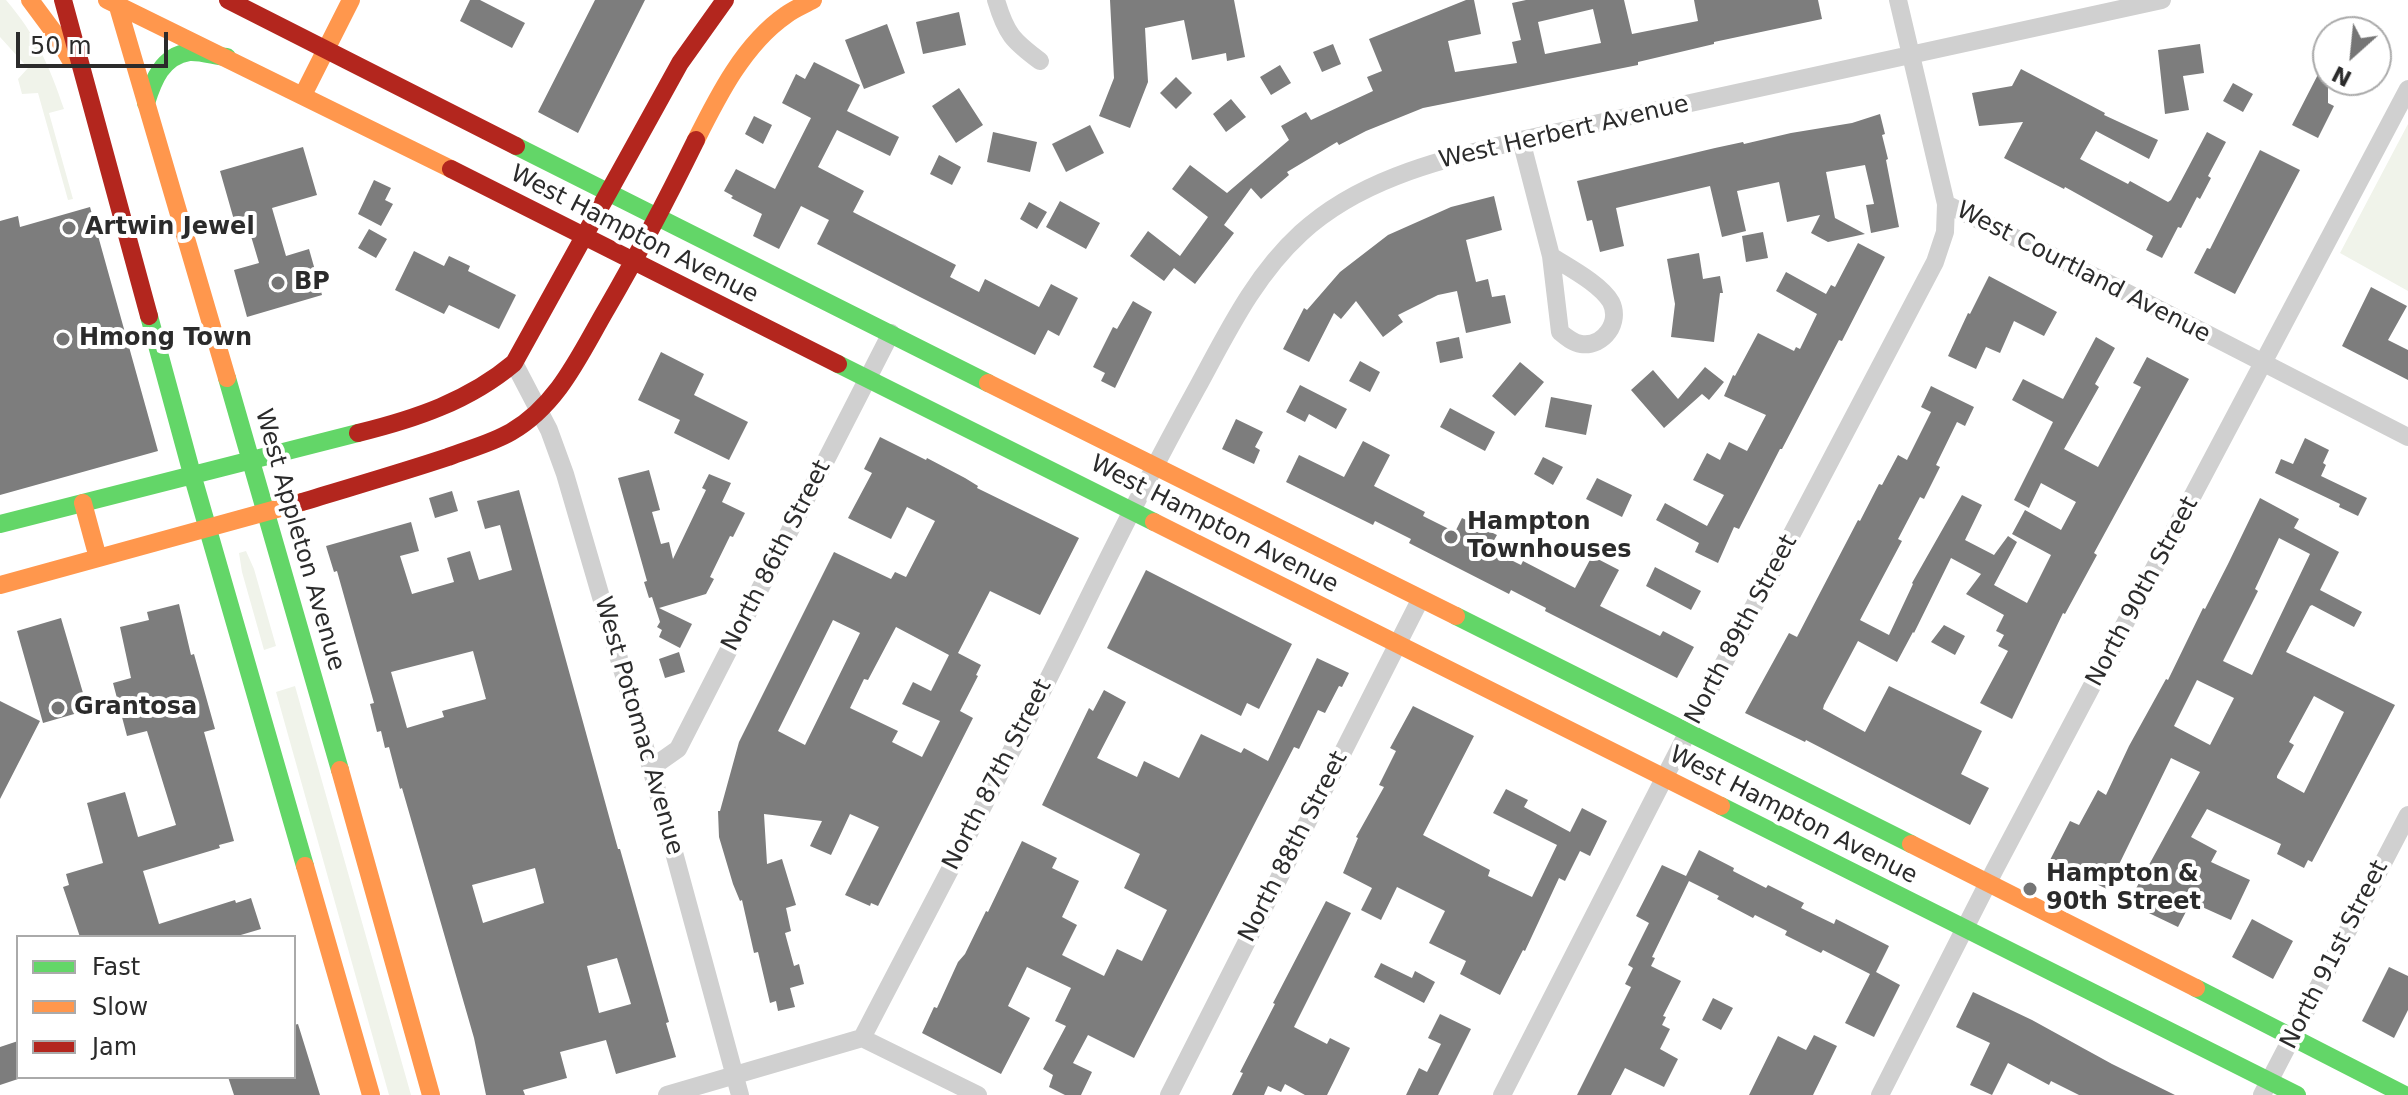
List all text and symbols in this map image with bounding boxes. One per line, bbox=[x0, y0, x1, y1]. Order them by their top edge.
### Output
scale bar bbox=[20, 16, 172, 66]
north arrow bbox=[2312, 16, 2392, 96]
text: 50 m bbox=[30, 32, 92, 60]
text: N bbox=[2328, 61, 2356, 91]
street label: West Herbert Avenue bbox=[1436, 90, 1692, 176]
street label: West Hampton Avenue bbox=[505, 160, 763, 310]
street label: West Courtland Avenue bbox=[1951, 196, 2215, 350]
place label: Artwin Jewel bbox=[85, 214, 255, 242]
marker: Artwin Jewel bbox=[60, 219, 78, 237]
place label: BP bbox=[294, 269, 330, 297]
marker: BP bbox=[269, 274, 287, 292]
place label: Hmong Town bbox=[79, 325, 252, 353]
marker: Hmong Town bbox=[54, 330, 72, 348]
street label: West Appleton Avenue bbox=[248, 406, 350, 674]
street label: West Hampton Avenue bbox=[1085, 450, 1343, 600]
street label: North 86th Street bbox=[716, 456, 838, 656]
street label: North 90th Street bbox=[2081, 492, 2205, 692]
place label: Hampton Townhouses bbox=[1467, 509, 1631, 565]
marker: Hampton Townhouses bbox=[1442, 528, 1460, 546]
street label: North 89th Street bbox=[1680, 530, 1804, 730]
street label: West Potomac Avenue bbox=[587, 594, 689, 858]
street label: North 87th Street bbox=[937, 675, 1059, 875]
place label: Grantosa bbox=[74, 694, 197, 722]
marker: Grantosa bbox=[49, 699, 67, 717]
street label: West Hampton Avenue bbox=[1664, 741, 1922, 891]
street label: North 88th Street bbox=[1233, 747, 1355, 947]
street label: North 91st Street bbox=[2275, 856, 2395, 1054]
place label: Hampton & 90th Street bbox=[2046, 861, 2201, 917]
marker: Hampton & 90th Street bbox=[2021, 880, 2039, 898]
legend bbox=[16, 935, 296, 1079]
text: Fast bbox=[92, 953, 140, 981]
text: Slow bbox=[92, 993, 148, 1021]
text: Jam bbox=[92, 1033, 137, 1061]

